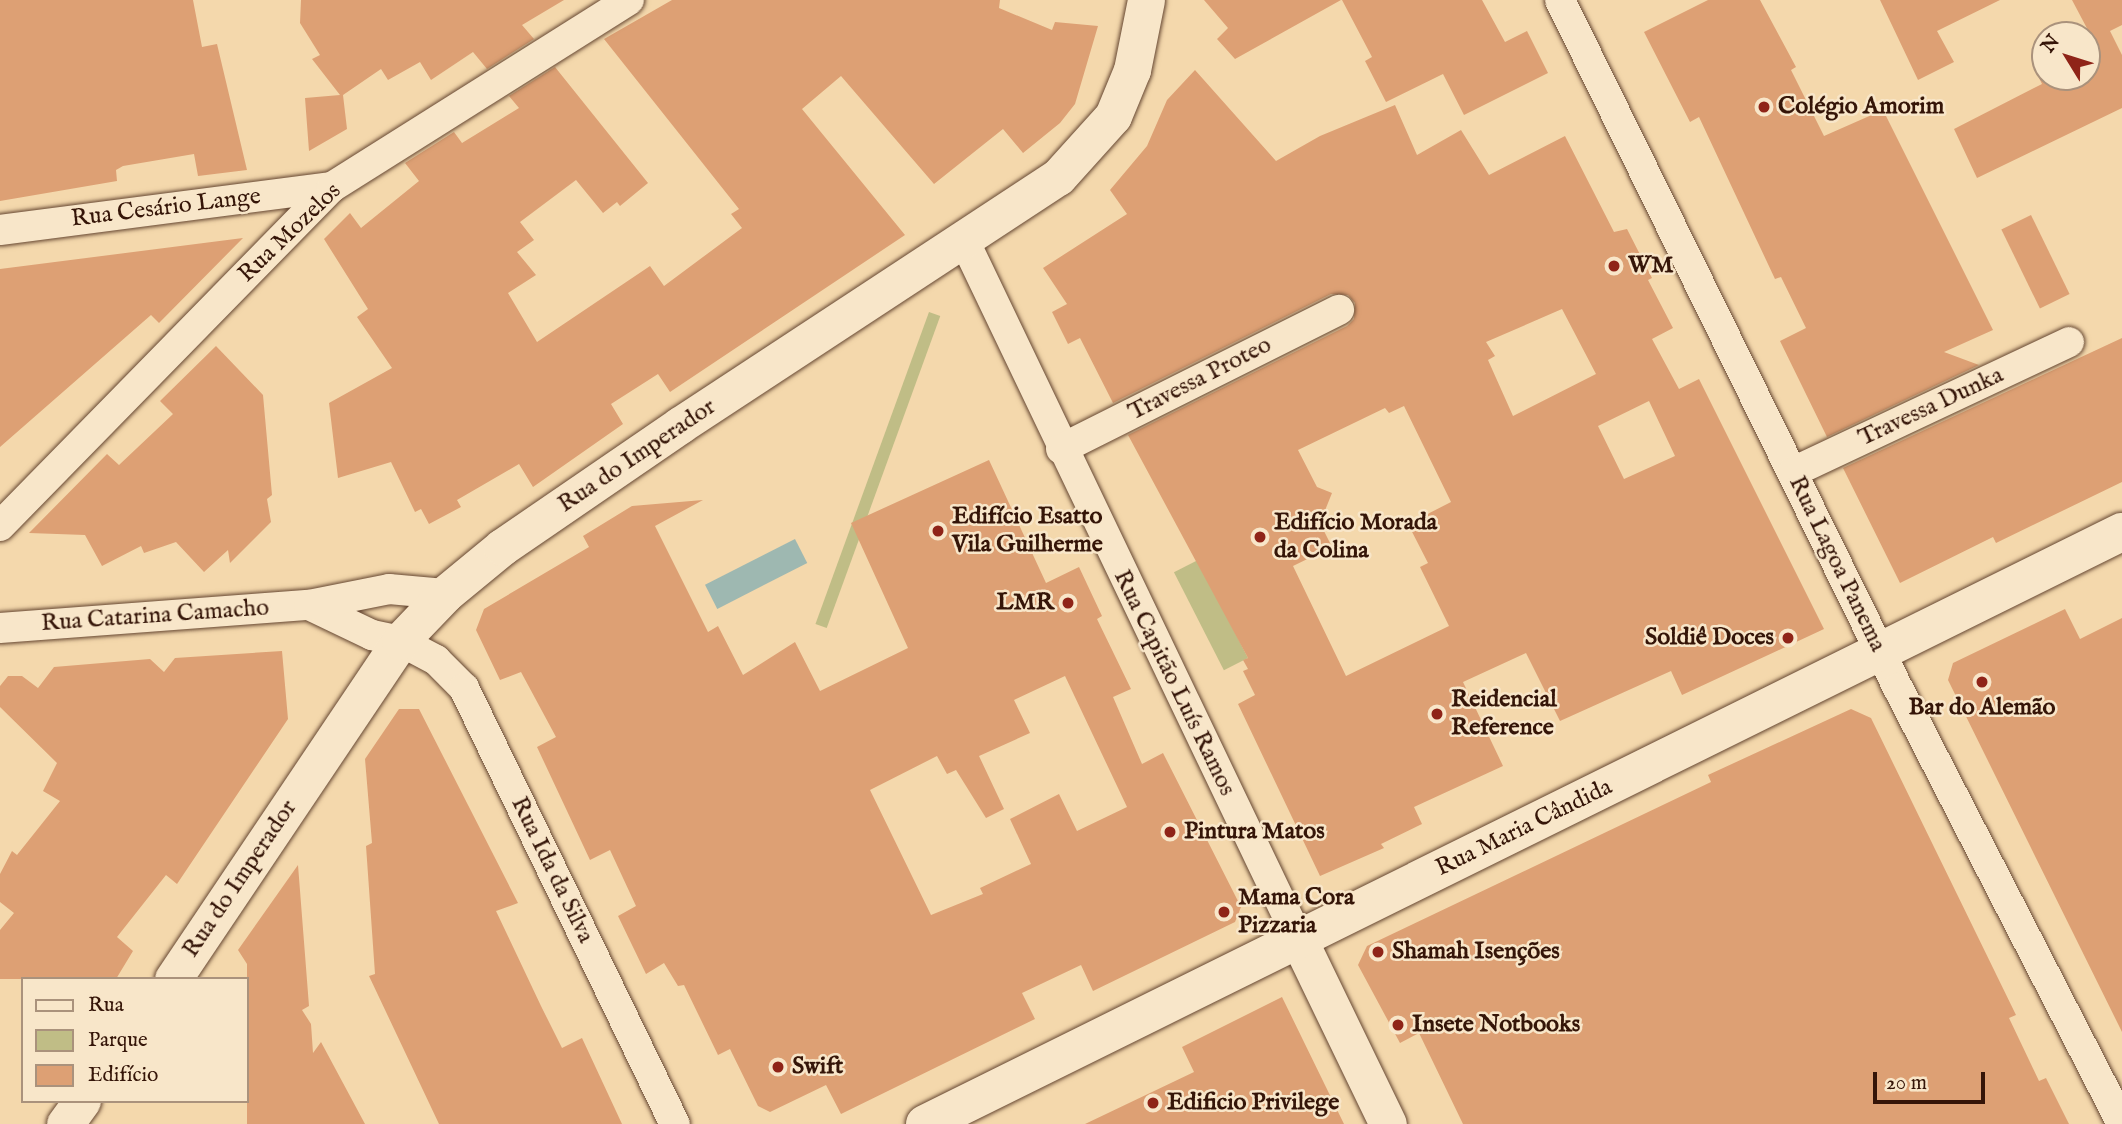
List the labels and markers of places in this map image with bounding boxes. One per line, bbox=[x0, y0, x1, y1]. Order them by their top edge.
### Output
place label: Colégio Amorim bbox=[1778, 93, 1944, 121]
marker: Colégio Amorim bbox=[1756, 99, 1772, 115]
place label: WM bbox=[1628, 252, 1673, 280]
marker: WM bbox=[1606, 258, 1622, 274]
place label: Edifício Esatto Vila Guilherme bbox=[952, 503, 1103, 559]
place label: Edifício Morada da Colina bbox=[1274, 509, 1437, 565]
marker: Edifício Esatto Vila Guilherme bbox=[930, 523, 946, 539]
marker: Edifício Morada da Colina bbox=[1252, 529, 1268, 545]
place label: LMR bbox=[996, 589, 1054, 617]
marker: LMR bbox=[1060, 595, 1076, 611]
place label: Soldiê Doces bbox=[1645, 624, 1774, 652]
marker: Soldiê Doces bbox=[1780, 630, 1796, 646]
marker: Bar do Alemão bbox=[1974, 674, 1990, 690]
place label: Reidencial Reference bbox=[1451, 686, 1557, 742]
place label: Bar do Alemão bbox=[1909, 694, 2055, 722]
marker: Reidencial Reference bbox=[1429, 706, 1445, 722]
place label: Pintura Matos bbox=[1184, 818, 1325, 846]
marker: Pintura Matos bbox=[1162, 824, 1178, 840]
place label: Mama Cora Pizzaria bbox=[1238, 884, 1354, 940]
marker: Mama Cora Pizzaria bbox=[1216, 904, 1232, 920]
place label: Shamah Isenções bbox=[1392, 938, 1560, 966]
marker: Shamah Isenções bbox=[1370, 944, 1386, 960]
place label: Insete Notbooks bbox=[1412, 1011, 1580, 1039]
marker: Insete Notbooks bbox=[1390, 1017, 1406, 1033]
place label: Swift bbox=[792, 1053, 843, 1081]
marker: Swift bbox=[770, 1059, 786, 1075]
place label: Edificio Privilege bbox=[1167, 1089, 1339, 1117]
marker: Edificio Privilege bbox=[1145, 1095, 1161, 1111]

